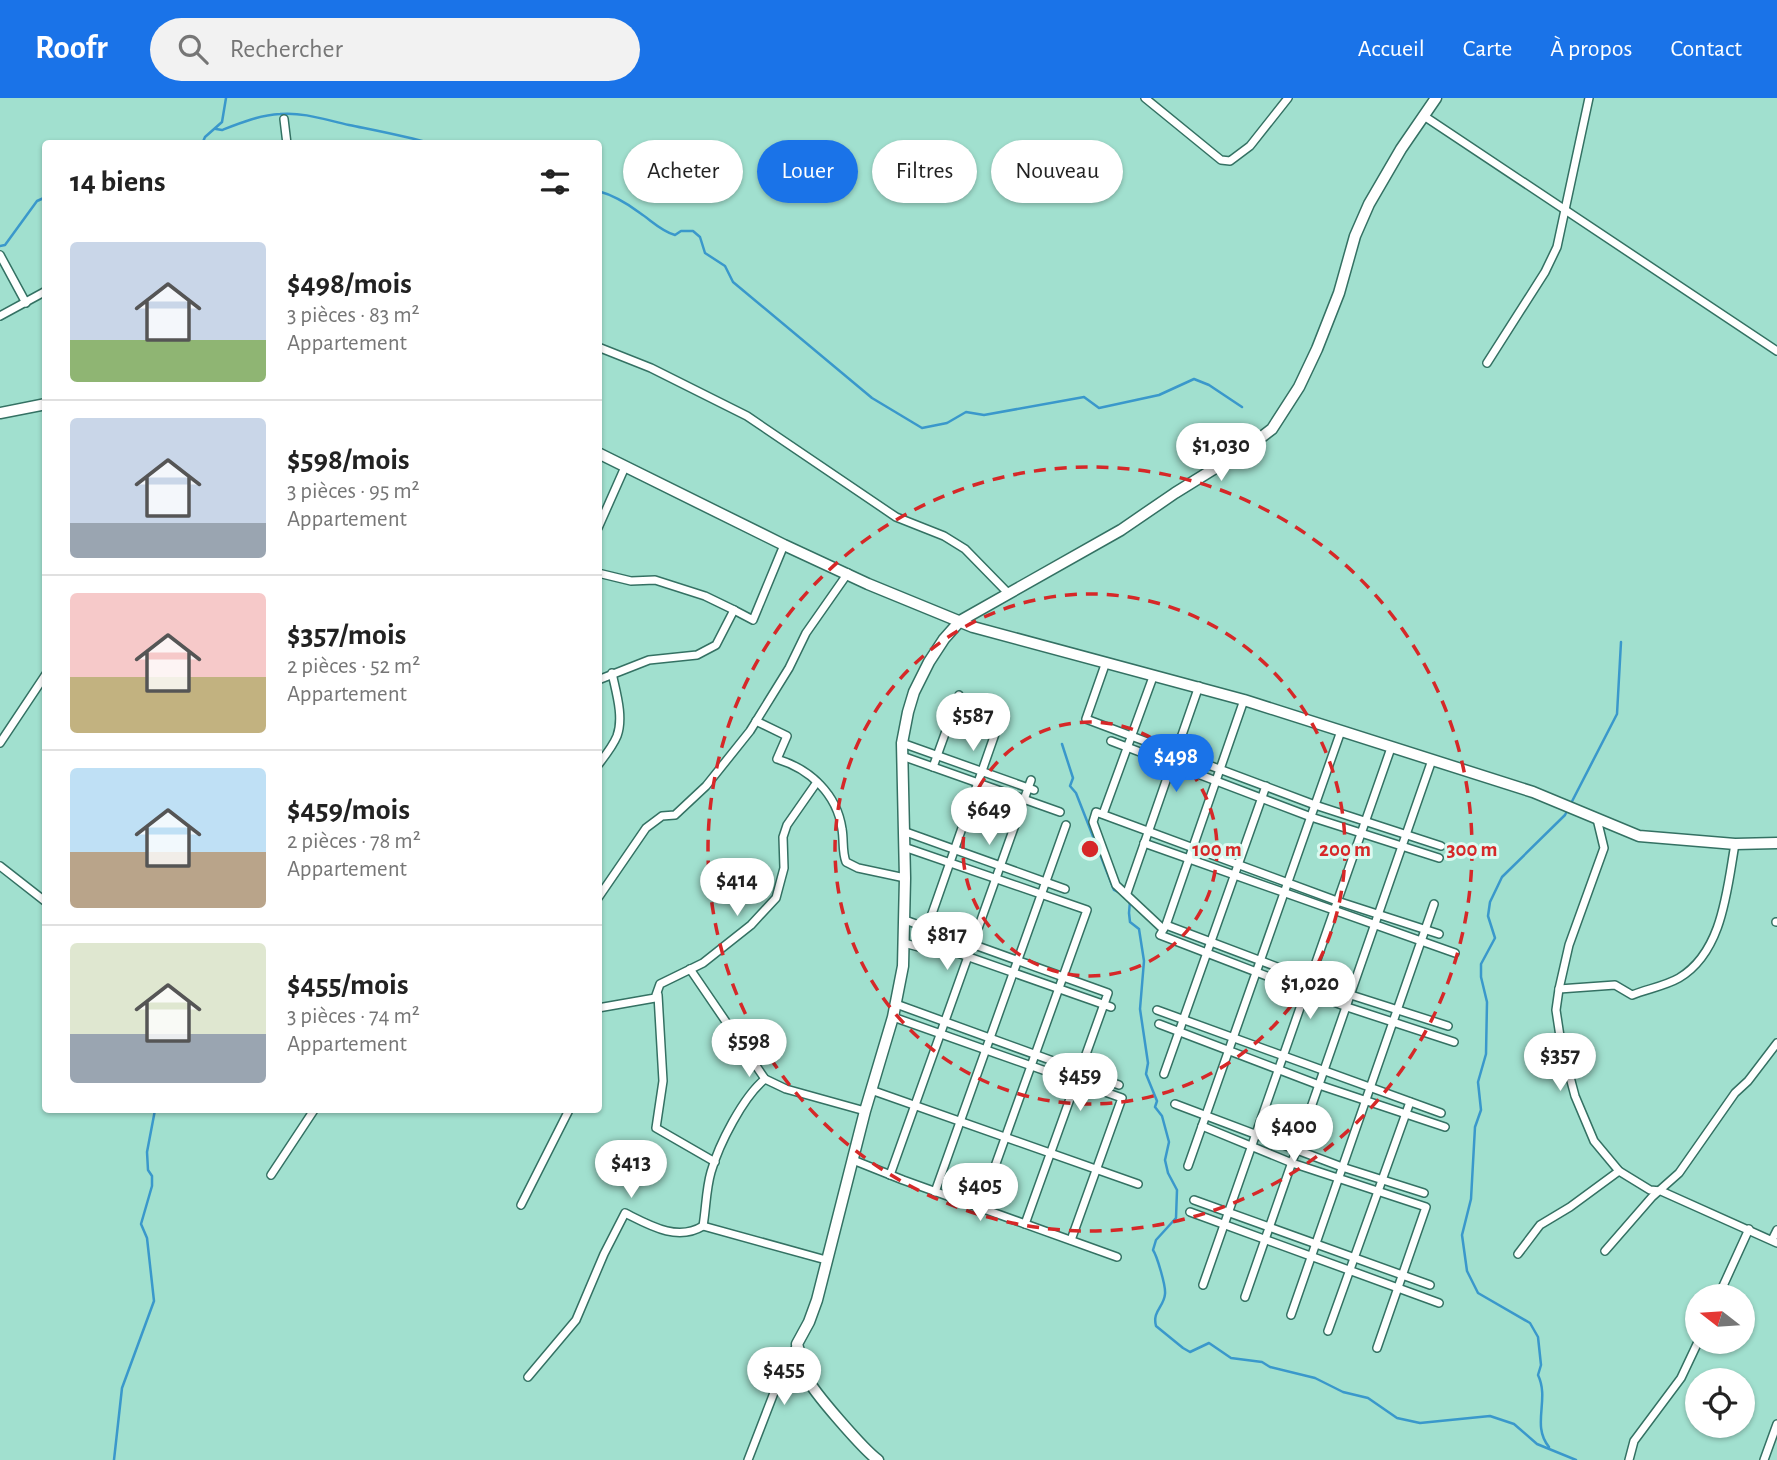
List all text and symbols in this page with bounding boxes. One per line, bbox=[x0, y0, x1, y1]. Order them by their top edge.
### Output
search box bbox=[150, 18, 640, 81]
icon: search bbox=[174, 30, 212, 68]
text: Roofr bbox=[35, 32, 108, 65]
text: Rechercher bbox=[230, 36, 343, 62]
text: Accueil bbox=[1358, 37, 1425, 61]
text: Carte bbox=[1463, 37, 1512, 61]
text: À propos bbox=[1550, 37, 1632, 61]
text: Contact bbox=[1670, 37, 1742, 61]
chip: Acheter bbox=[623, 140, 743, 203]
chip: Louer bbox=[757, 140, 858, 203]
chip: Filtres bbox=[872, 140, 977, 203]
chip: Nouveau bbox=[991, 140, 1123, 203]
icon: filters bbox=[536, 163, 574, 201]
text: 14 biens bbox=[70, 167, 166, 197]
text: $498/mois bbox=[287, 269, 412, 299]
icon: home bbox=[126, 270, 210, 354]
text: 3 pièces · 83 m² bbox=[287, 304, 420, 327]
text: Appartement bbox=[287, 332, 407, 355]
pin: $1,030 bbox=[1164, 424, 1278, 483]
text: $1,030 bbox=[1192, 434, 1250, 457]
text: $598/mois bbox=[287, 445, 410, 475]
icon: home bbox=[126, 446, 210, 530]
text: 3 pièces · 95 m² bbox=[287, 480, 420, 503]
text: Appartement bbox=[287, 508, 407, 531]
text: $357/mois bbox=[287, 620, 406, 650]
icon: home bbox=[126, 621, 210, 705]
text: 2 pièces · 52 m² bbox=[287, 655, 420, 678]
text: Appartement bbox=[287, 683, 407, 706]
pin: $587 bbox=[932, 694, 1014, 753]
text: $587 bbox=[952, 704, 994, 727]
pin: $498 bbox=[1135, 734, 1217, 794]
text: $498 bbox=[1154, 745, 1198, 768]
pin: $649 bbox=[948, 788, 1030, 847]
text: $459/mois bbox=[287, 795, 410, 825]
icon: home bbox=[126, 796, 210, 880]
text: $649 bbox=[967, 798, 1011, 821]
text: 2 pièces · 78 m² bbox=[287, 830, 421, 853]
centre of rings bbox=[1078, 837, 1102, 861]
text: 100 m bbox=[1192, 839, 1242, 860]
text: 200 m bbox=[1319, 839, 1371, 860]
text: 300 m bbox=[1446, 839, 1498, 860]
text: Appartement bbox=[287, 858, 407, 881]
pin: $414 bbox=[696, 858, 778, 918]
text: $414 bbox=[716, 869, 758, 892]
pin: $817 bbox=[906, 912, 988, 972]
text: $817 bbox=[927, 923, 967, 946]
pin: $1,020 bbox=[1253, 962, 1367, 1021]
text: $455/mois bbox=[287, 970, 408, 1000]
icon: home bbox=[126, 971, 210, 1055]
text: $1,020 bbox=[1281, 972, 1339, 995]
text: 3 pièces · 74 m² bbox=[287, 1005, 420, 1028]
pin: $598 bbox=[708, 1020, 790, 1079]
text: $598 bbox=[728, 1030, 770, 1053]
text: Appartement bbox=[287, 1033, 407, 1056]
pin: $357 bbox=[1519, 1034, 1601, 1093]
text: $357 bbox=[1540, 1044, 1580, 1067]
pin: $459 bbox=[1039, 1054, 1121, 1113]
text: $459 bbox=[1059, 1064, 1101, 1087]
pin: $400 bbox=[1253, 1104, 1335, 1164]
text: $400 bbox=[1271, 1115, 1317, 1138]
pin: $413 bbox=[590, 1140, 672, 1200]
text: $413 bbox=[611, 1151, 651, 1174]
pin: $405 bbox=[939, 1164, 1021, 1223]
text: $405 bbox=[958, 1174, 1002, 1197]
north arrow bbox=[1685, 1284, 1755, 1354]
map controls bbox=[1685, 1284, 1755, 1438]
pin: $455 bbox=[743, 1348, 825, 1407]
text: $455 bbox=[763, 1358, 805, 1381]
button: locate bbox=[1685, 1368, 1755, 1438]

